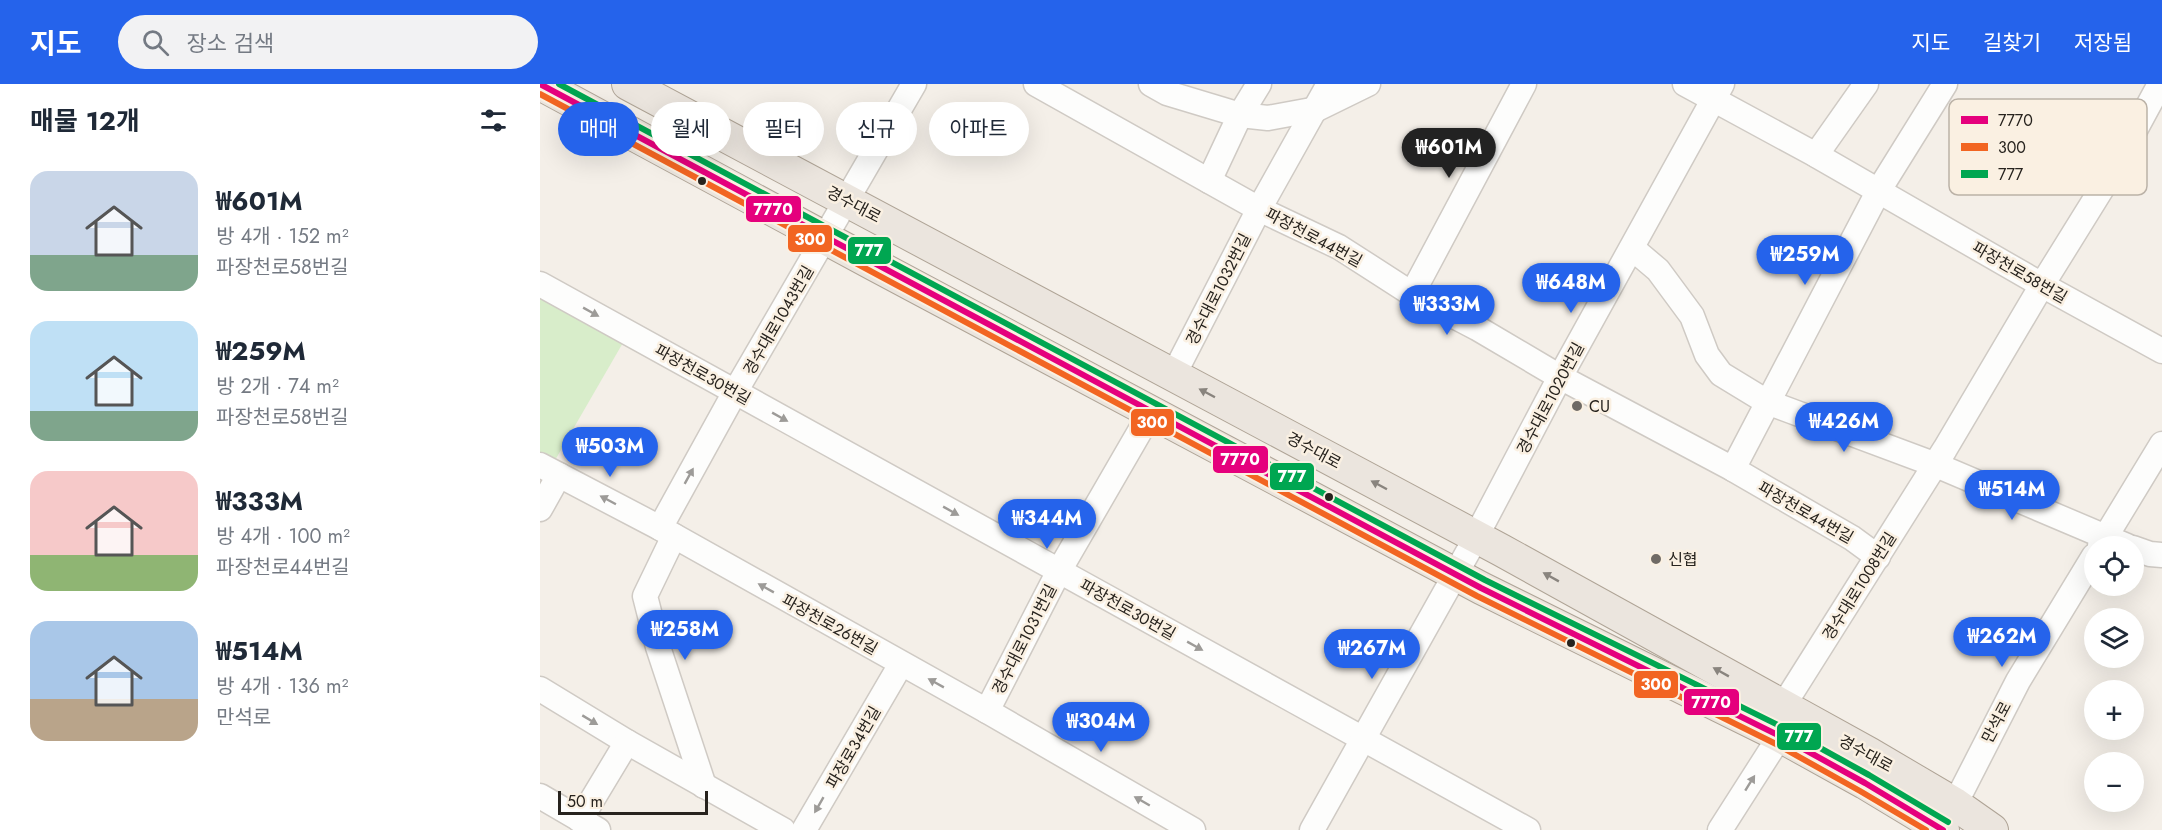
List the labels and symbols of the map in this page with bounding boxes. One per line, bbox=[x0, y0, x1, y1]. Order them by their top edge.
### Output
legend bbox=[1949, 99, 2147, 195]
text: 7770 bbox=[1998, 109, 2033, 132]
pin: ₩601M bbox=[1407, 128, 1491, 179]
text: 300 bbox=[1998, 136, 2026, 159]
text: 777 bbox=[1998, 163, 2024, 186]
unlabelled marker bbox=[696, 175, 708, 187]
street label: 경수대로 bbox=[822, 180, 885, 229]
line badge: 7770 bbox=[745, 195, 802, 223]
text: 7770 bbox=[753, 198, 793, 221]
street label: 파장천로44번길 bbox=[1261, 202, 1366, 273]
line badge: 300 bbox=[787, 224, 833, 253]
text: 300 bbox=[794, 228, 826, 251]
street label: 경수대로1032번길 bbox=[1180, 229, 1257, 349]
pin: ₩259M bbox=[1763, 235, 1847, 286]
line badge: 777 bbox=[847, 236, 892, 265]
street label: 파장천로58번길 bbox=[1968, 236, 2071, 309]
text: 777 bbox=[855, 239, 884, 262]
street label: 경수대로1043번길 bbox=[738, 261, 819, 379]
pin: ₩648M bbox=[1529, 263, 1613, 314]
pin: ₩333M bbox=[1405, 285, 1489, 336]
one-way arrow bbox=[583, 307, 600, 317]
street label: 경수대로1020번길 bbox=[1511, 338, 1590, 458]
street label: 파장천로30번길 bbox=[651, 339, 755, 410]
one-way arrow bbox=[1198, 389, 1215, 398]
place label: CU bbox=[1589, 395, 1610, 418]
marker: CU bbox=[1570, 399, 1584, 413]
pin: ₩426M bbox=[1802, 402, 1886, 453]
line badge: 300 bbox=[1130, 408, 1175, 437]
text: 300 bbox=[1136, 411, 1168, 434]
one-way arrow bbox=[772, 412, 789, 422]
street label: 경수대로 bbox=[1282, 426, 1345, 475]
pin: ₩503M bbox=[568, 427, 652, 478]
line badge: 7770 bbox=[1212, 445, 1269, 474]
text: 7770 bbox=[1220, 448, 1260, 471]
line badge: 777 bbox=[1269, 462, 1315, 491]
text: 777 bbox=[1278, 465, 1307, 488]
one-way arrow bbox=[684, 468, 694, 485]
pin: ₩514M bbox=[1970, 470, 2054, 521]
street label: 파장천로44번길 bbox=[1754, 476, 1858, 549]
one-way arrow bbox=[1370, 480, 1387, 490]
unlabelled marker bbox=[1323, 491, 1335, 503]
one-way arrow bbox=[600, 496, 617, 505]
pin: ₩344M bbox=[1005, 499, 1089, 550]
one-way arrow bbox=[943, 506, 960, 516]
street label: 경수대로1008번길 bbox=[1817, 528, 1902, 645]
place label: 신협 bbox=[1668, 548, 1697, 571]
marker: 신협 bbox=[1649, 552, 1663, 566]
one-way arrow bbox=[1542, 573, 1559, 583]
street label: 파장천로30번길 bbox=[1076, 574, 1180, 645]
street label: 경수대로1031번길 bbox=[987, 580, 1062, 698]
one-way arrow bbox=[757, 583, 774, 593]
street label: 파장천로26번길 bbox=[778, 589, 882, 660]
pin: ₩258M bbox=[643, 610, 727, 661]
pin: ₩262M bbox=[1960, 617, 2044, 668]
pin: ₩267M bbox=[1330, 629, 1414, 680]
unlabelled marker bbox=[1565, 637, 1577, 649]
one-way arrow bbox=[1187, 641, 1204, 651]
one-way arrow bbox=[1712, 667, 1729, 677]
line badge: 300 bbox=[1633, 670, 1679, 699]
text: 300 bbox=[1640, 673, 1672, 696]
one-way arrow bbox=[927, 678, 944, 688]
line badge: 7770 bbox=[1683, 688, 1740, 716]
text: 7770 bbox=[1691, 691, 1731, 714]
street label: 만석로 bbox=[1976, 697, 2017, 747]
street label: 파장로34번길 bbox=[821, 702, 886, 793]
pin: ₩304M bbox=[1059, 702, 1143, 753]
one-way arrow bbox=[582, 714, 598, 725]
line badge: 777 bbox=[1776, 722, 1822, 751]
text: 777 bbox=[1785, 725, 1814, 748]
street label: 경수대로 bbox=[1834, 729, 1897, 778]
one-way arrow bbox=[1744, 775, 1755, 791]
scale bar bbox=[558, 788, 708, 816]
one-way arrow bbox=[1133, 796, 1150, 806]
one-way arrow bbox=[814, 797, 824, 814]

